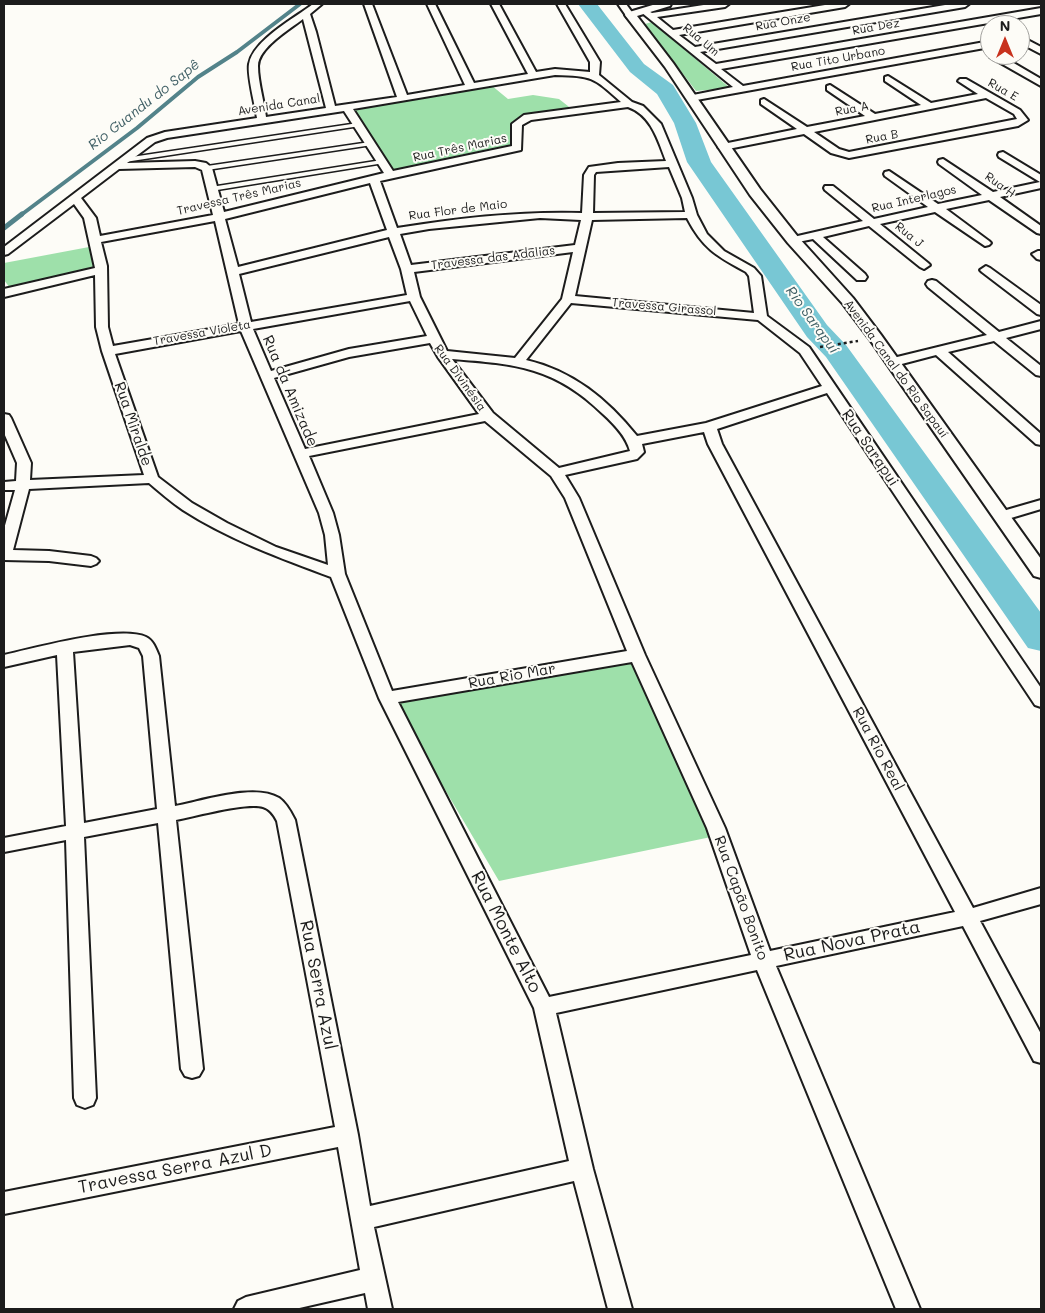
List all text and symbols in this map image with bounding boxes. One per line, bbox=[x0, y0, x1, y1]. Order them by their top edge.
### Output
street label: Rua Onze bbox=[754, 10, 812, 34]
north arrow bbox=[980, 15, 1030, 65]
street label: Rua Dez bbox=[851, 16, 901, 38]
text: N bbox=[1000, 16, 1010, 35]
street label: Rua Um bbox=[680, 21, 722, 59]
street label: Rua Tito Urbano bbox=[790, 44, 886, 74]
water label: Rio Guandu do Sapê bbox=[85, 56, 203, 154]
street label: Rua E bbox=[985, 76, 1021, 104]
street label: Avenida Canal bbox=[237, 91, 321, 119]
street label: Rua A bbox=[834, 99, 870, 119]
street label: Rua B bbox=[864, 127, 900, 147]
street label: Rua Três Marias bbox=[412, 131, 508, 165]
street label: Rua H bbox=[982, 169, 1018, 201]
street label: Travessa Três Marias bbox=[175, 176, 303, 218]
street label: Rua Interlagos bbox=[870, 182, 958, 216]
street label: Rua Flor de Maio bbox=[408, 197, 508, 223]
street label: Rua J bbox=[892, 219, 926, 251]
street label: Travessa das Adalias bbox=[430, 243, 556, 273]
water label: Rio Sarapuí bbox=[782, 283, 842, 357]
street label: Travessa Girassol bbox=[611, 295, 717, 319]
street label: Avenida Canal do Rio Sapauí bbox=[841, 297, 951, 441]
street label: Travessa Violeta bbox=[152, 317, 252, 349]
street label: Rua da Amizade bbox=[258, 333, 322, 449]
street label: Rua Divinésia bbox=[431, 342, 489, 414]
street label: Rua Miralde bbox=[110, 379, 156, 469]
street label: Rua Sarapui bbox=[838, 406, 902, 490]
street label: Rua Rio Mar bbox=[467, 659, 557, 693]
street label: Rua Rio Real bbox=[848, 704, 908, 794]
street label: Rua Capão Bonito bbox=[710, 833, 772, 963]
street label: Rua Monte Alto bbox=[466, 868, 546, 996]
street label: Rua Nova Prata bbox=[782, 916, 922, 966]
street label: Rua Serra Azul bbox=[295, 918, 341, 1052]
street label: Travessa Serra Azul D bbox=[76, 1140, 274, 1198]

